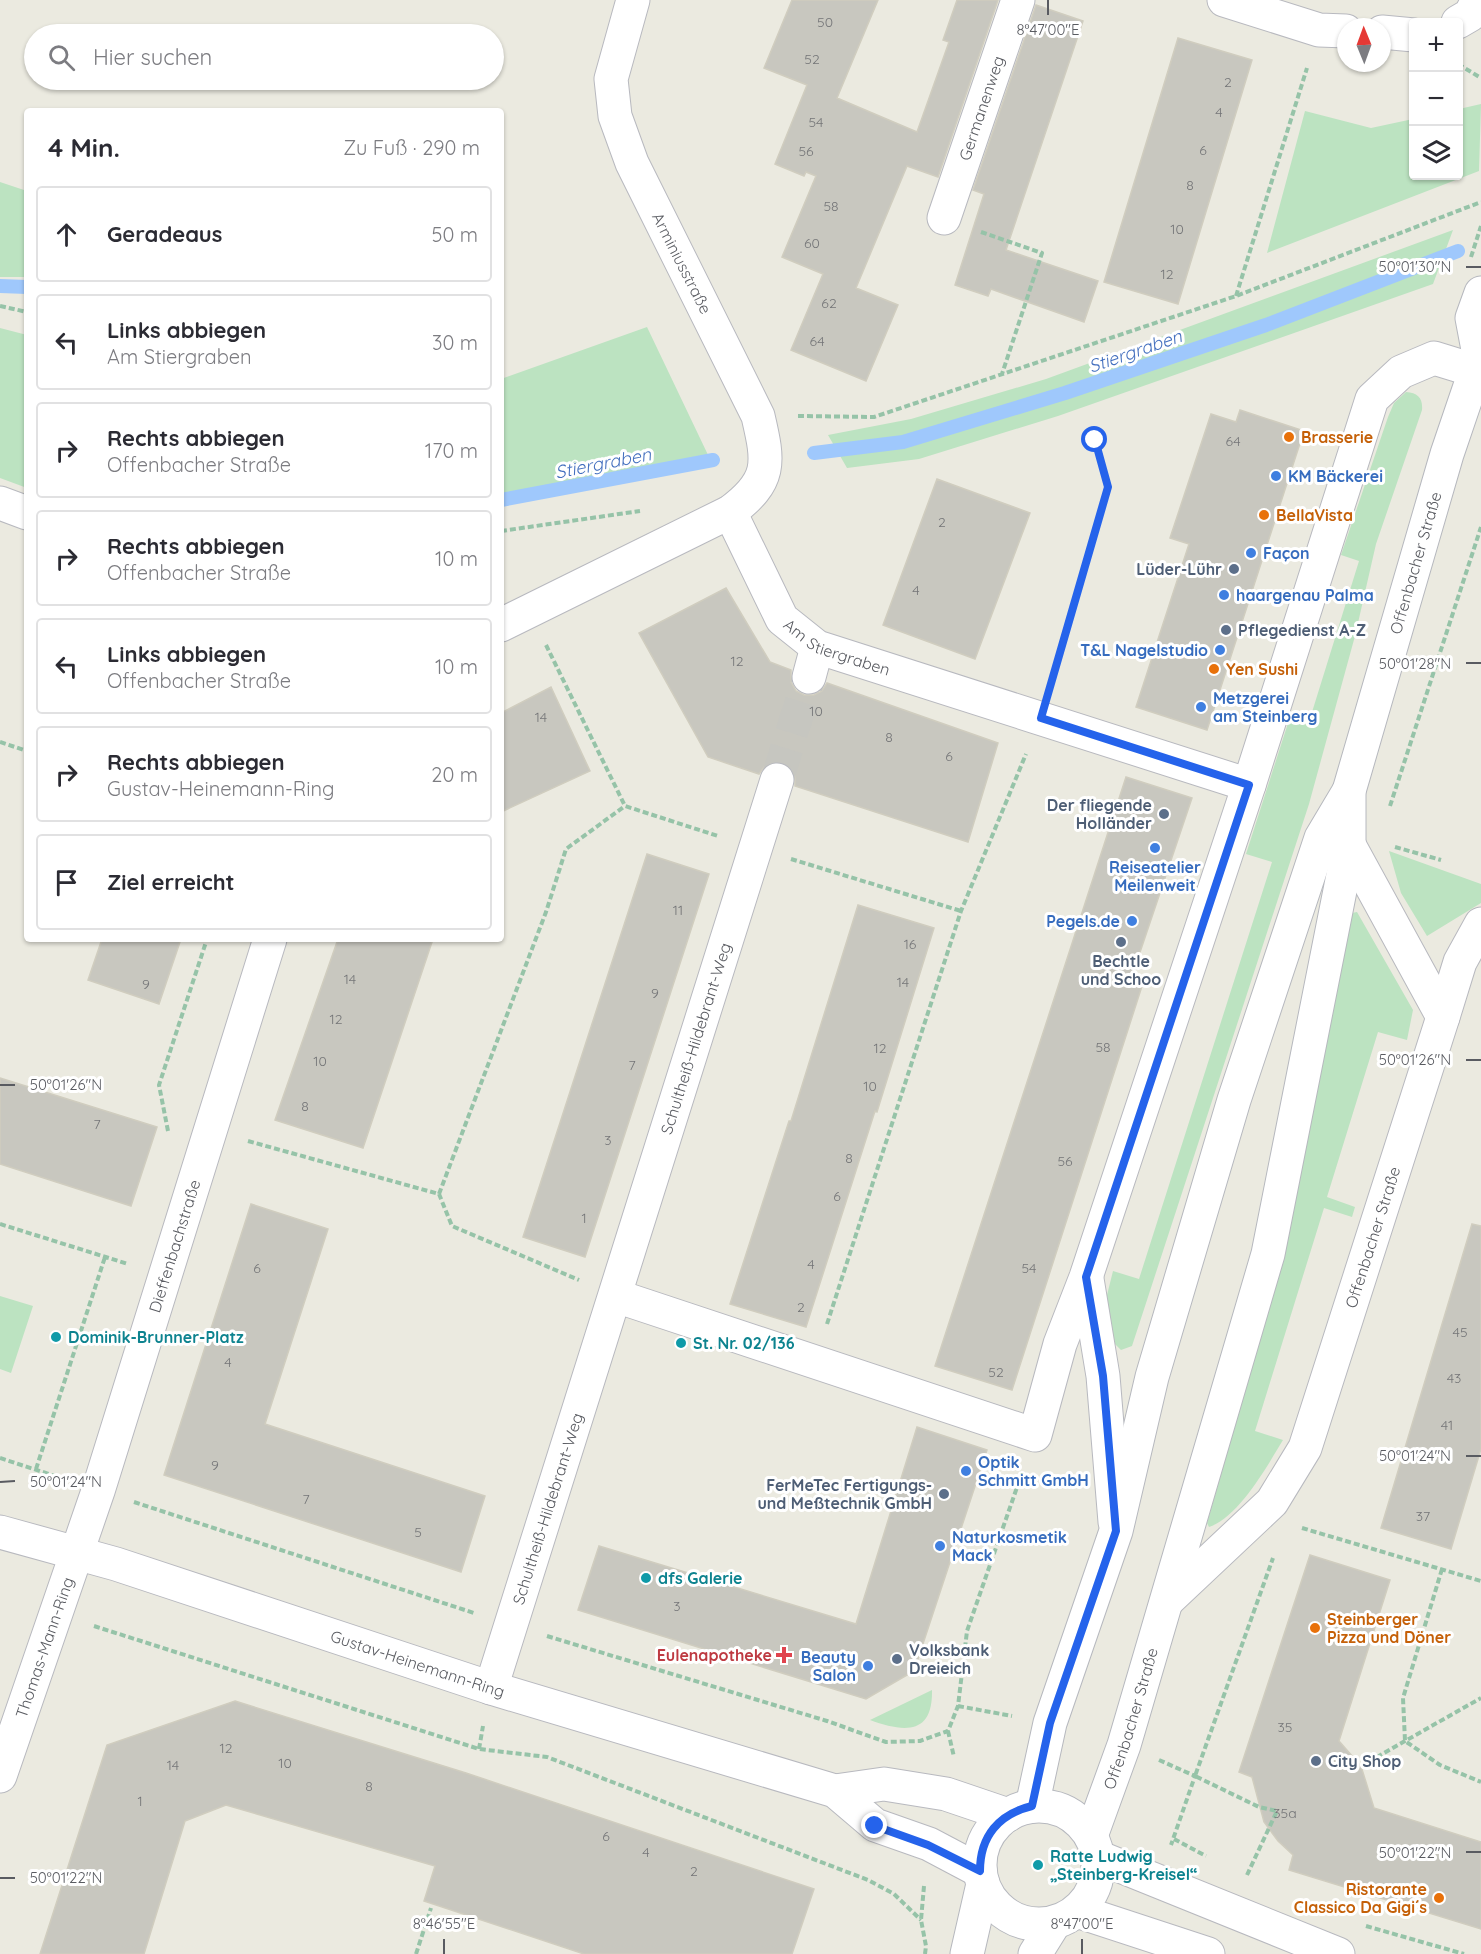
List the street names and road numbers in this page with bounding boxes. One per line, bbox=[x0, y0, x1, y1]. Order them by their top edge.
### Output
street label: Germanenweg bbox=[954, 53, 1008, 163]
street label: Arminiusstraße bbox=[648, 209, 716, 317]
street label: Offenbacher Straße bbox=[1385, 489, 1446, 636]
street label: Am Stiergraben bbox=[780, 614, 893, 680]
street label: Schultheiß-Hildebrant-Weg bbox=[656, 940, 735, 1137]
street label: Offenbacher Straße bbox=[1340, 1164, 1404, 1311]
street label: Dieffenbachstraße bbox=[144, 1177, 204, 1315]
street label: Schultheiß-Hildebrant-Weg bbox=[508, 1410, 587, 1607]
street label: Thomas-Mann-Ring bbox=[11, 1574, 78, 1720]
street label: Gustav-Heinemann-Ring bbox=[328, 1626, 507, 1702]
street label: Offenbacher Straße bbox=[1099, 1645, 1162, 1792]

